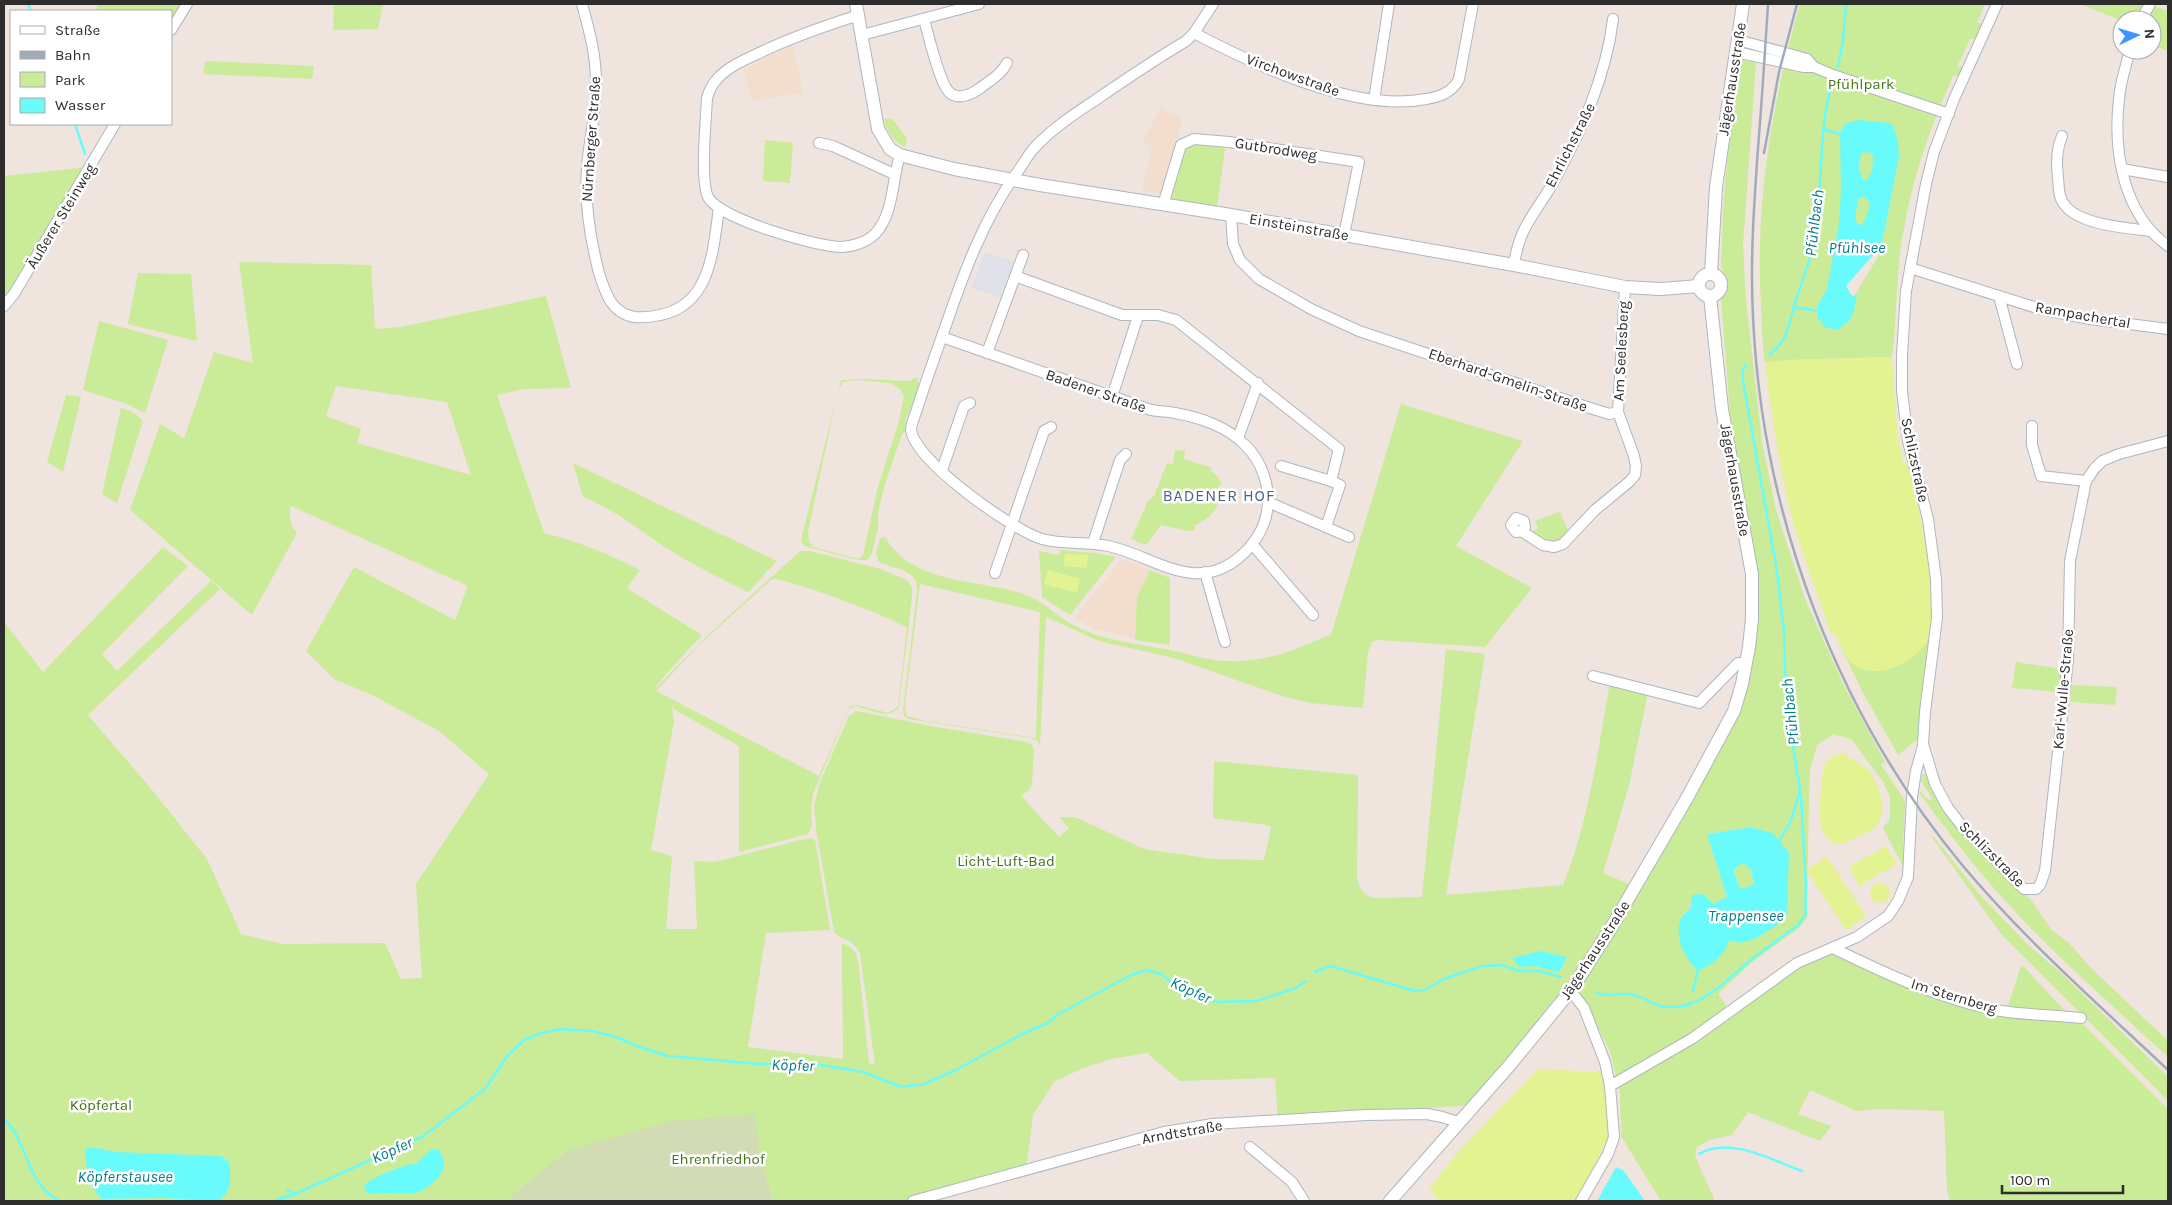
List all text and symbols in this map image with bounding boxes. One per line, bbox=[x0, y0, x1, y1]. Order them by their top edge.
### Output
legend bbox=[10, 10, 172, 125]
north arrow bbox=[2112, 10, 2162, 60]
text: Straße bbox=[55, 21, 100, 39]
street label: Jägerhausstraße bbox=[1714, 21, 1750, 137]
text: N bbox=[2141, 28, 2158, 40]
text: Bahn bbox=[55, 46, 91, 64]
street label: Virchowstraße bbox=[1244, 50, 1342, 100]
text: Park bbox=[55, 71, 85, 89]
park label: Pfühlpark bbox=[1828, 75, 1894, 93]
street label: Nürnberger Straße bbox=[578, 76, 604, 202]
text: Wasser bbox=[55, 96, 106, 114]
street label: Ehrlichstraße bbox=[1541, 100, 1599, 190]
street label: Gutbrodweg bbox=[1234, 134, 1319, 164]
street label: Äußerer Steinweg bbox=[22, 160, 100, 272]
water label: Pfühlbach bbox=[1800, 189, 1828, 257]
street label: Einsteinstraße bbox=[1248, 209, 1350, 245]
water label: Pfühlsee bbox=[1829, 238, 1886, 257]
street label: Rampachertal bbox=[2034, 298, 2132, 332]
street label: Am Seelesberg bbox=[1609, 300, 1633, 402]
street label: Eberhard-Gmelin-Straße bbox=[1426, 344, 1590, 416]
street label: Badener Straße bbox=[1043, 365, 1149, 417]
street label: Schlizstraße bbox=[1897, 416, 1933, 504]
street label: Jägerhausstraße bbox=[1716, 422, 1754, 538]
district label: BADENER HOF bbox=[1163, 486, 1275, 505]
street label: Karl-Wulle-Straße bbox=[2049, 628, 2077, 750]
water label: Pfühlbach bbox=[1777, 678, 1803, 746]
street label: Schlizstraße bbox=[1955, 817, 2029, 891]
park label: Licht-Luft-Bad bbox=[957, 852, 1055, 870]
street label: Jägerhausstraße bbox=[1556, 897, 1634, 1003]
water label: Trappensee bbox=[1708, 906, 1784, 925]
water label: Köpfer bbox=[1167, 972, 1215, 1008]
street label: Im Sternberg bbox=[1909, 974, 2000, 1018]
water label: Köpfer bbox=[771, 1055, 815, 1075]
park label: Köpfertal bbox=[70, 1096, 132, 1114]
street label: Arndtstraße bbox=[1140, 1116, 1224, 1148]
water label: Köpfer bbox=[368, 1132, 416, 1167]
park label: Ehrenfriedhof bbox=[671, 1150, 766, 1168]
scale bar bbox=[2002, 1162, 2123, 1194]
water label: Köpferstausee bbox=[77, 1167, 173, 1186]
text: 100 m bbox=[2010, 1171, 2050, 1189]

